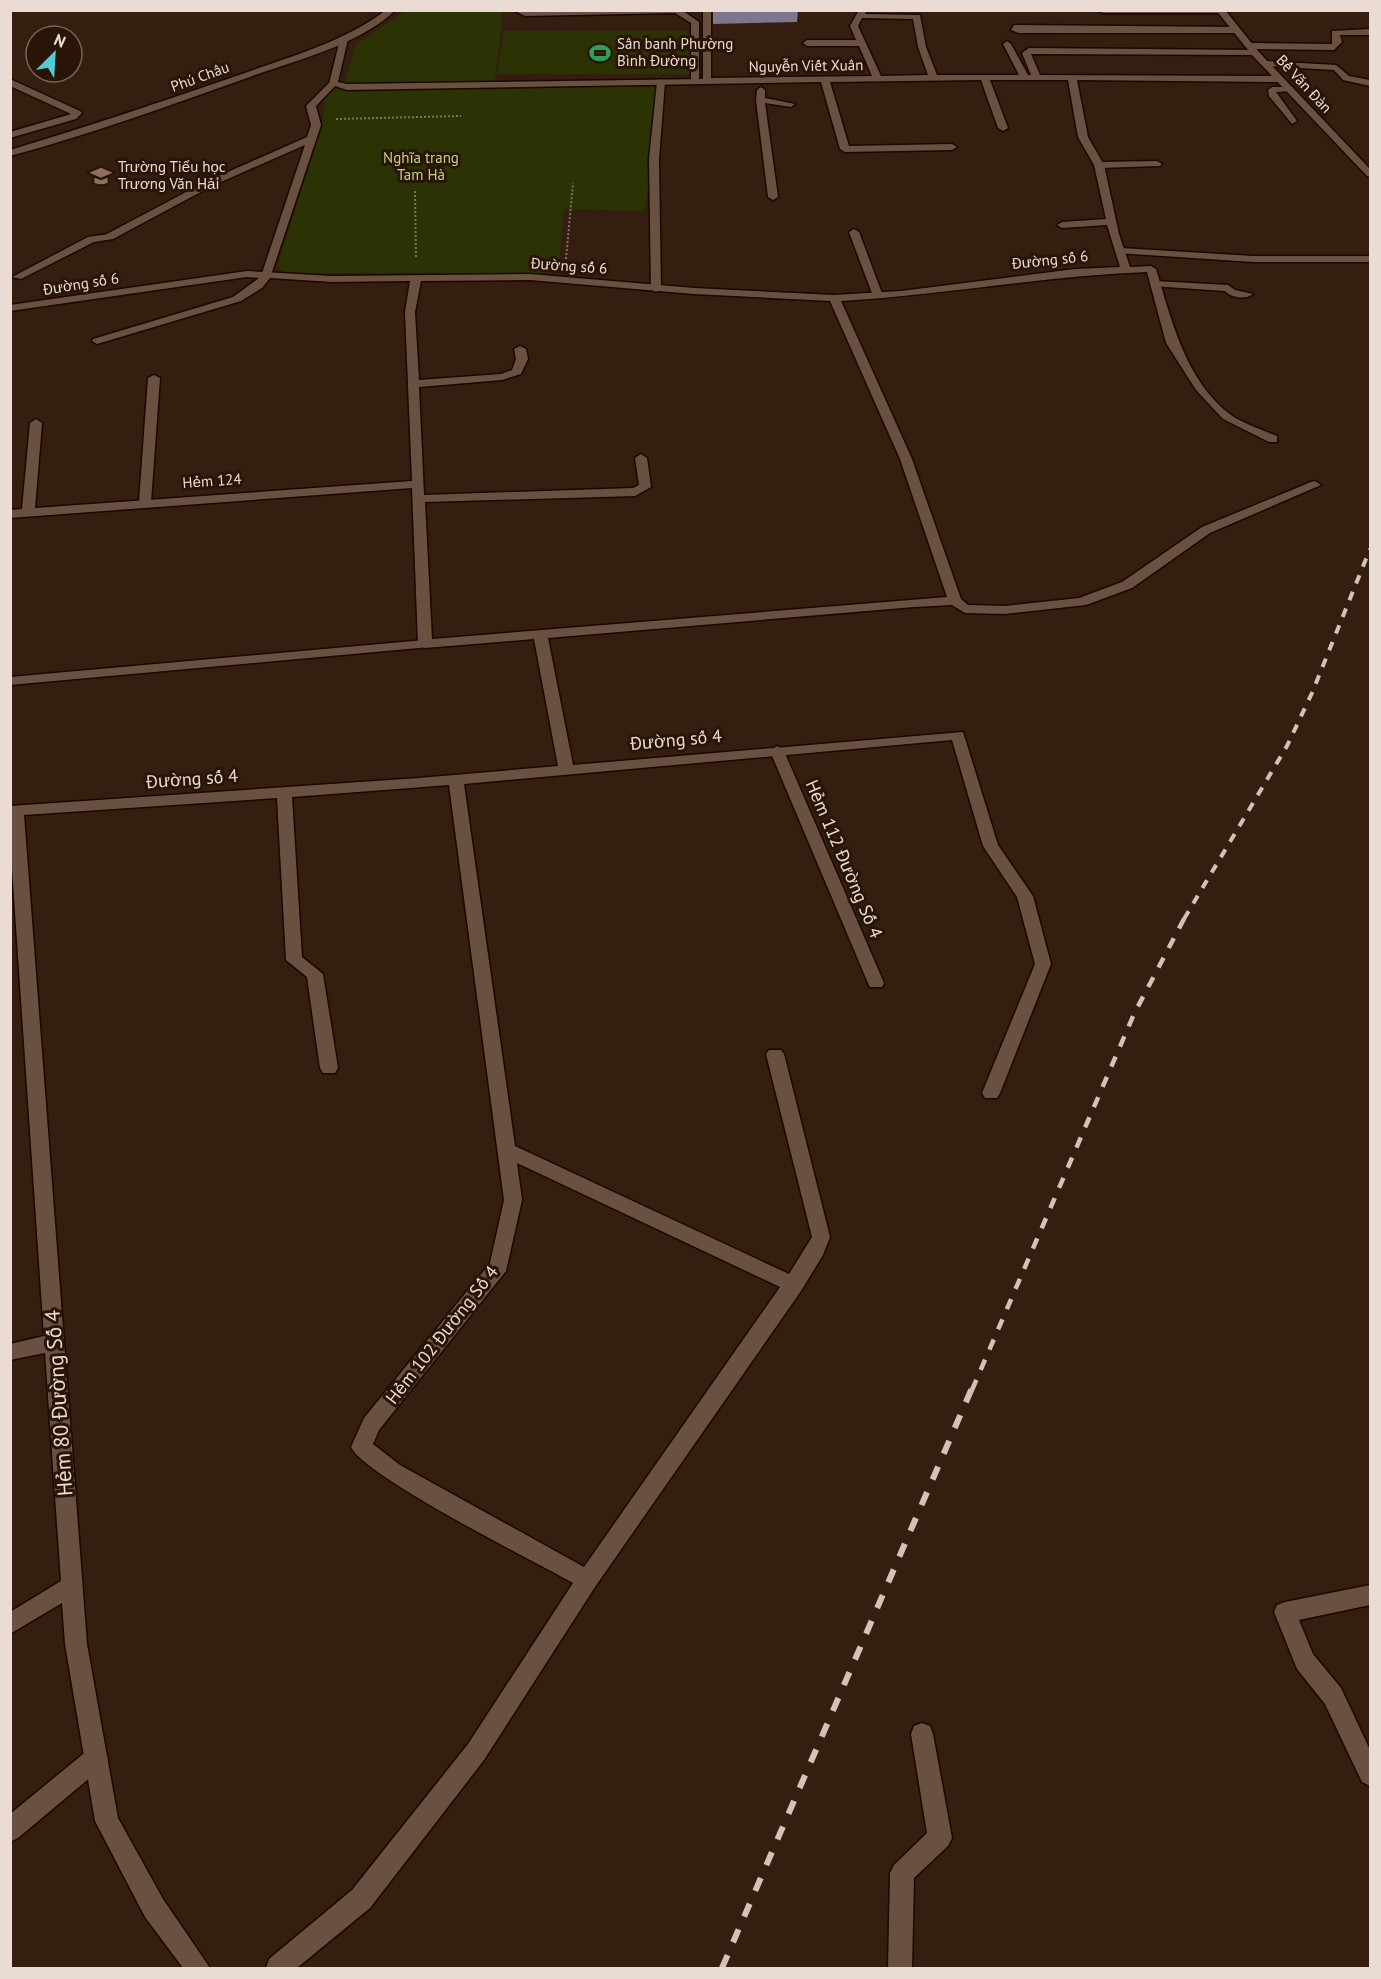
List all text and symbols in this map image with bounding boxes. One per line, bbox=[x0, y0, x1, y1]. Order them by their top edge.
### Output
north arrow bbox=[24, 24, 84, 84]
text: N bbox=[51, 29, 69, 52]
place label: Sân banh Phường Bình Đường bbox=[617, 34, 733, 70]
sports icon: Sân banh Phường Bình Đường bbox=[588, 41, 612, 65]
street label: Bế Văn Đàn bbox=[1273, 51, 1336, 117]
street label: Nguyễn Viết Xuân bbox=[748, 55, 864, 76]
street label: Phú Châu bbox=[168, 57, 232, 96]
park label: Nghĩa trang Tam Hà bbox=[383, 148, 459, 184]
place label: Trường Tiểu học Trương Văn Hải bbox=[118, 157, 226, 193]
school or university icon: Trường Tiểu học Trương Văn Hải bbox=[89, 164, 113, 188]
street label: Đường số 6 bbox=[1010, 246, 1089, 273]
street label: Đường số 6 bbox=[529, 253, 608, 278]
street label: Đường số 6 bbox=[41, 268, 120, 299]
street label: Hẻm 124 bbox=[182, 469, 242, 492]
street label: Đường số 4 bbox=[628, 724, 723, 755]
street label: Đường số 4 bbox=[144, 764, 239, 793]
street label: Hẻm 112 Đường Số 4 bbox=[801, 776, 888, 942]
street label: Hẻm 102 Đường Số 4 bbox=[380, 1261, 503, 1409]
street label: Hẻm 80 Đường Số 4 bbox=[39, 1309, 78, 1497]

